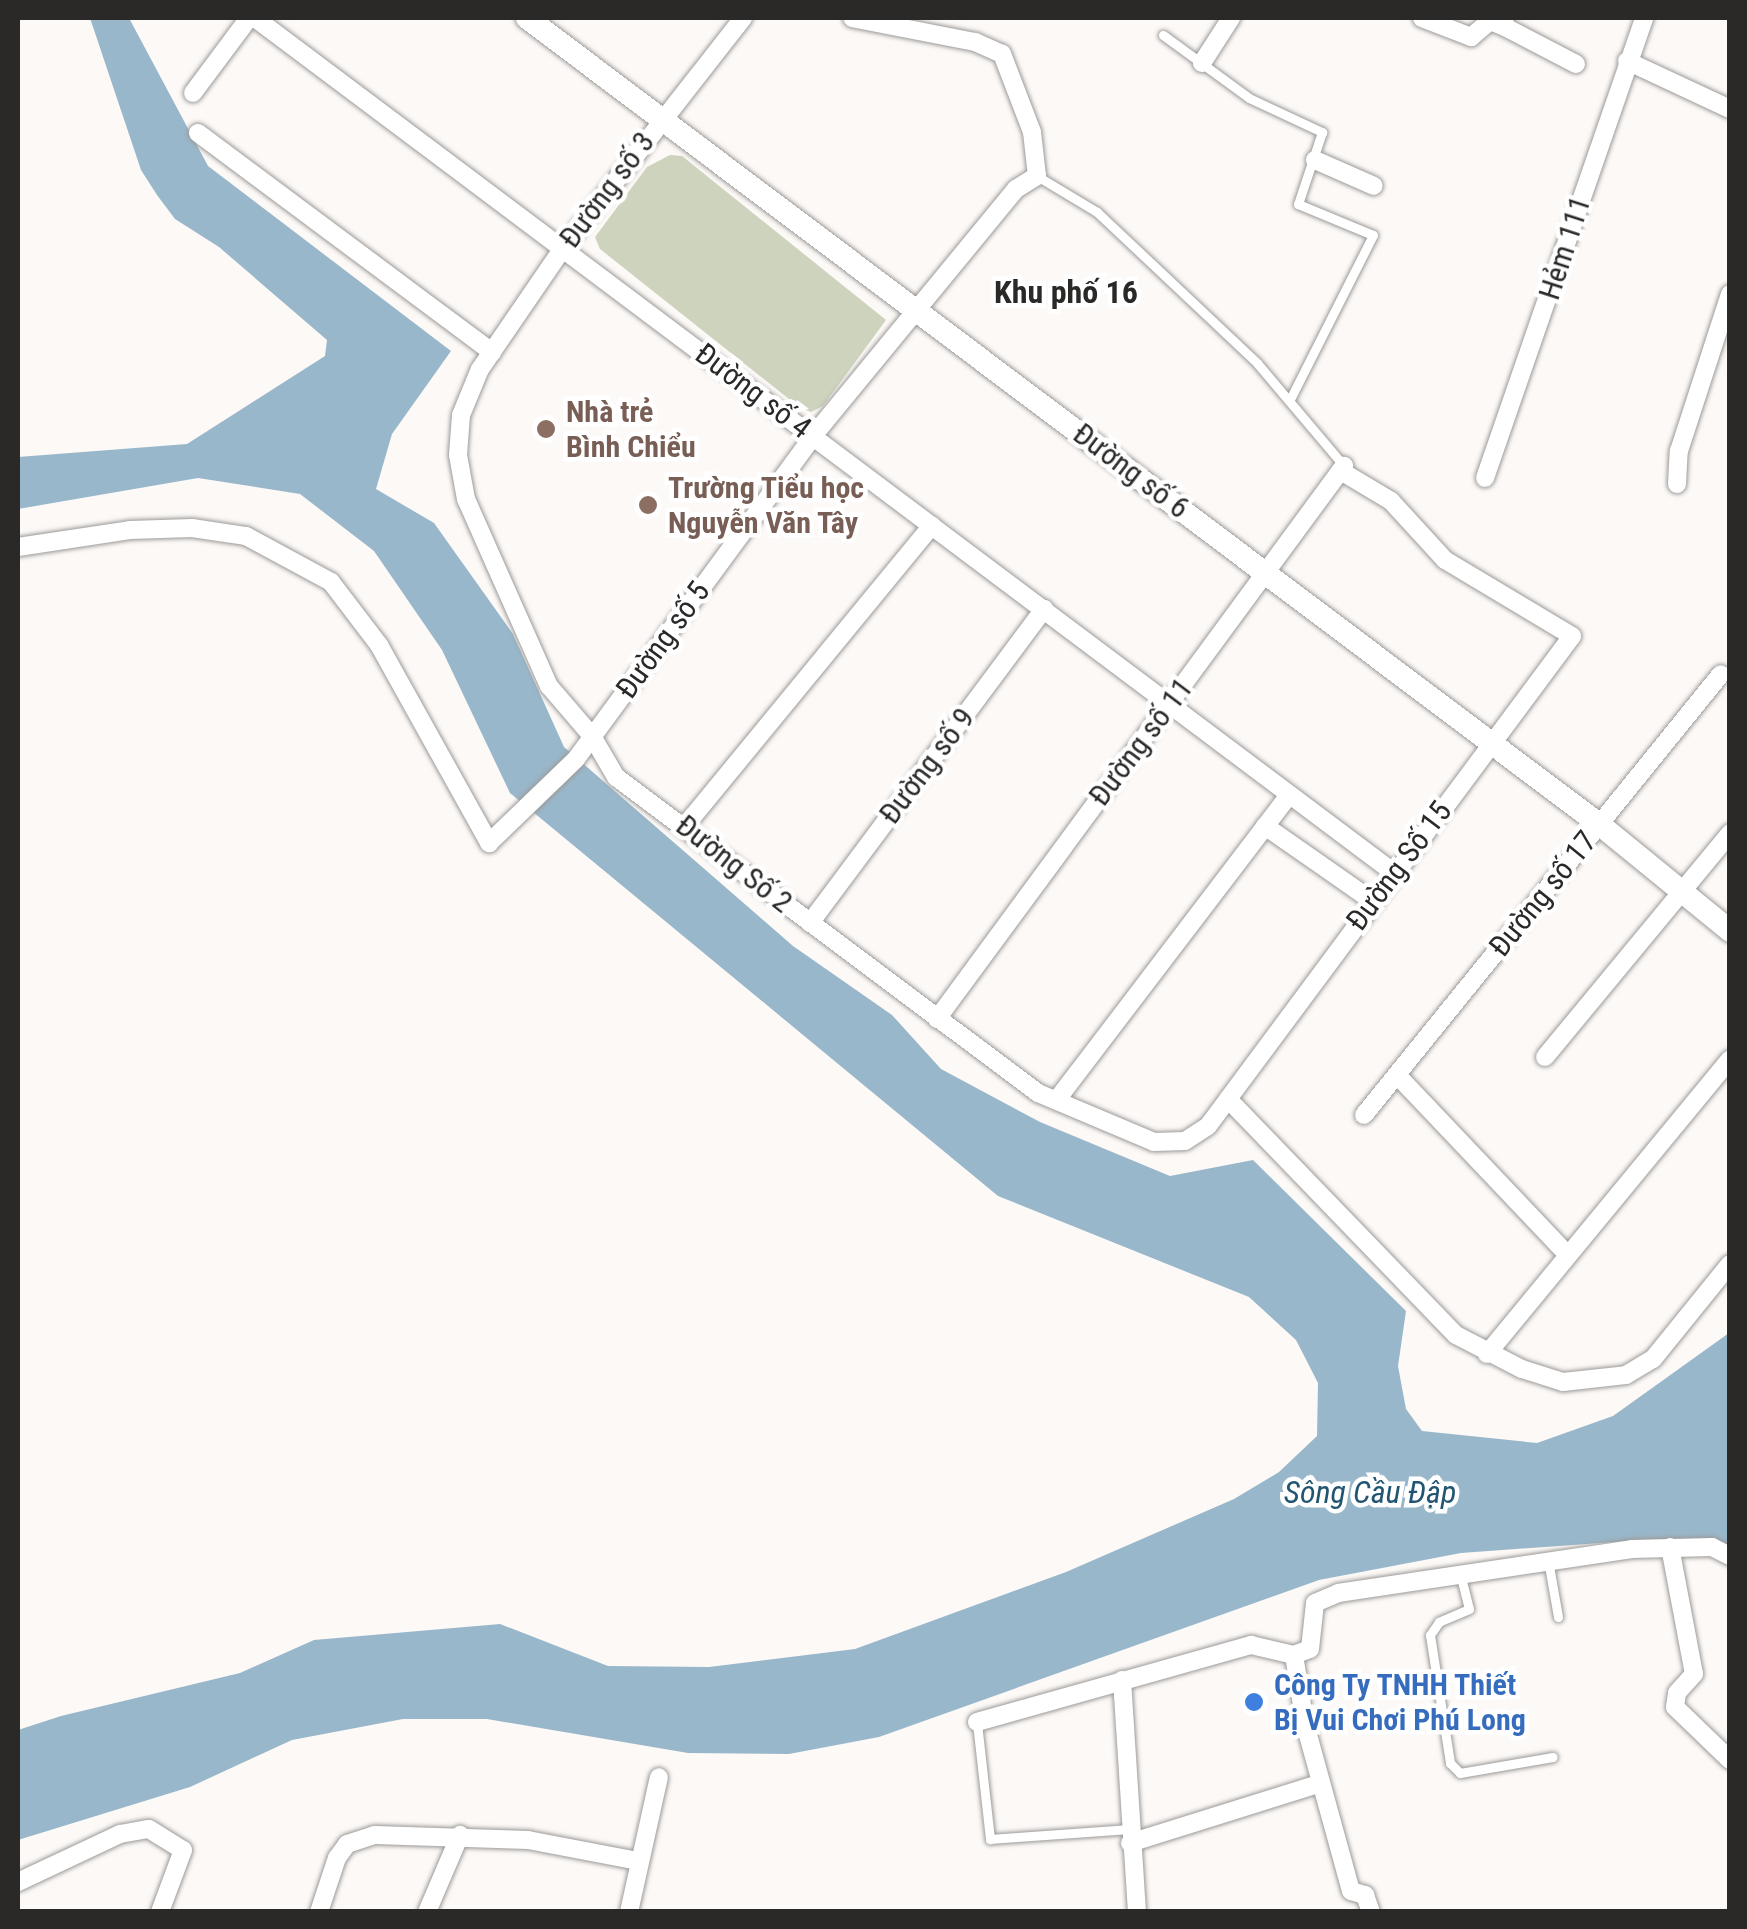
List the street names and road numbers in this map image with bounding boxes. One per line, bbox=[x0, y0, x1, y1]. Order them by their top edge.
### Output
street label: Đường số 3 bbox=[552, 125, 662, 255]
street label: Hẻm 111 bbox=[1531, 192, 1599, 304]
street label: Đường số 4 bbox=[688, 336, 818, 446]
street label: Đường số 6 bbox=[1066, 416, 1196, 526]
street label: Đường số 5 bbox=[609, 574, 717, 706]
street label: Đường số 11 bbox=[1081, 671, 1201, 813]
street label: Đường số 9 bbox=[872, 701, 982, 831]
street label: Đường Số 15 bbox=[1339, 794, 1459, 938]
street label: Đường Số 2 bbox=[669, 807, 799, 921]
street label: Đường số 17 bbox=[1482, 824, 1604, 964]

